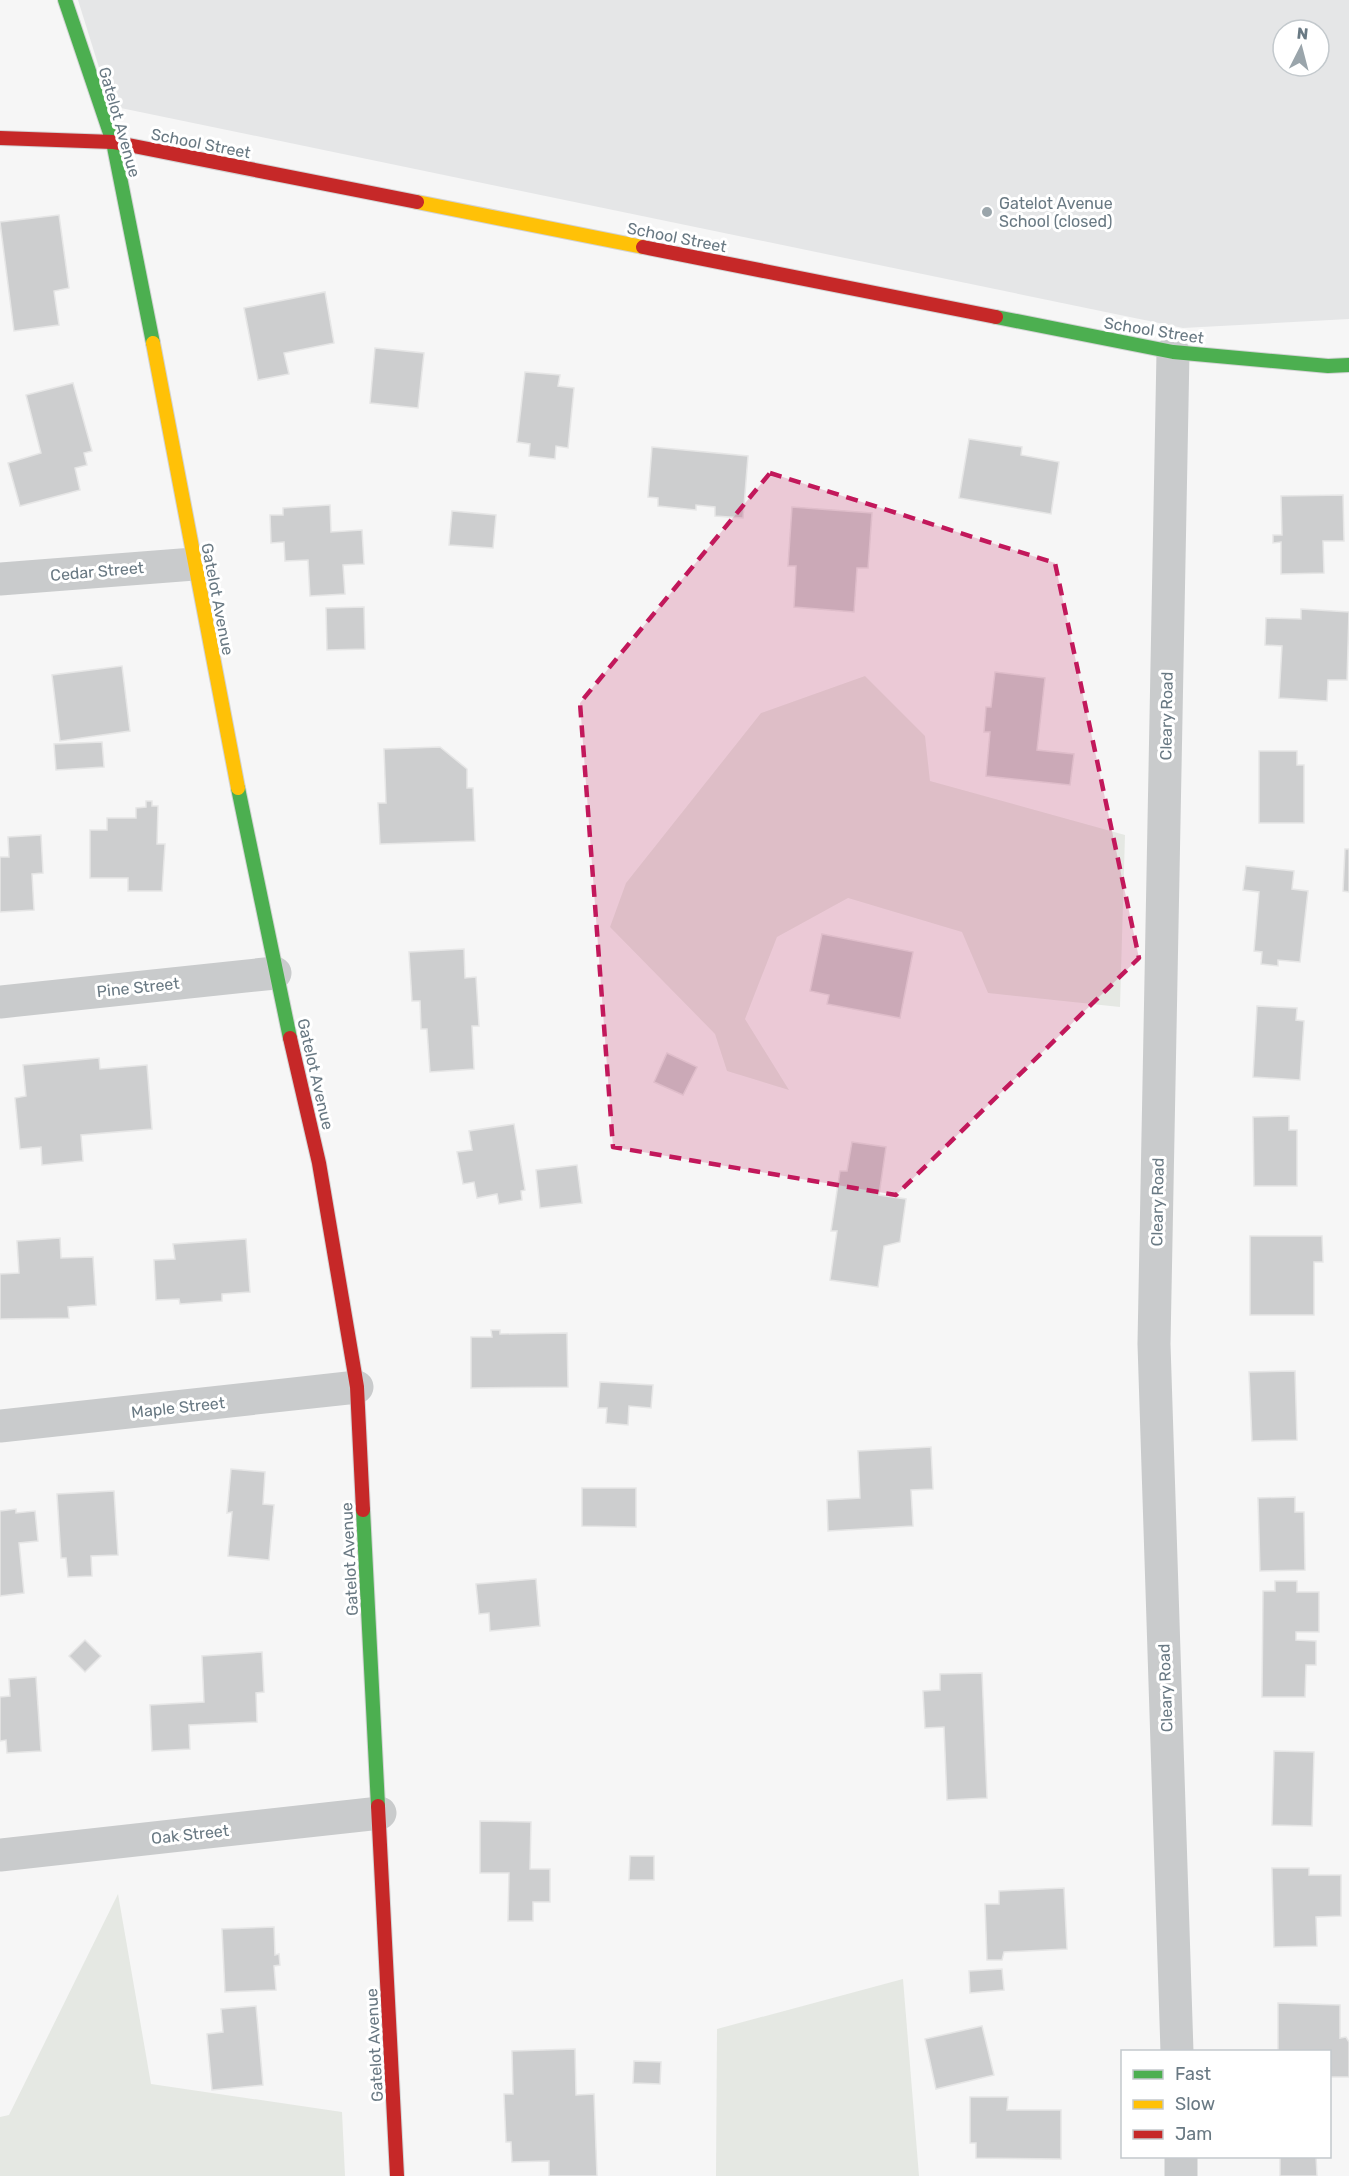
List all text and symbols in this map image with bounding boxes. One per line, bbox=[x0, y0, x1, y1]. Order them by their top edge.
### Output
north arrow bbox=[1271, 18, 1331, 78]
text: N bbox=[1296, 24, 1309, 44]
street label: Gatelot Avenue bbox=[95, 65, 144, 179]
street label: School Street bbox=[150, 125, 252, 162]
place label: Gatelot Avenue School (closed) bbox=[999, 194, 1113, 231]
marker: Gatelot Avenue School (closed) bbox=[980, 205, 994, 219]
street label: School Street bbox=[626, 219, 728, 256]
street label: School Street bbox=[1103, 313, 1205, 348]
street label: Gatelot Avenue bbox=[197, 541, 238, 657]
street label: Cedar Street bbox=[49, 558, 145, 585]
street label: Cleary Road bbox=[1156, 672, 1177, 761]
street label: Pine Street bbox=[96, 974, 180, 1001]
street label: Gatelot Avenue bbox=[293, 1017, 338, 1132]
street label: Cleary Road bbox=[1147, 1158, 1168, 1247]
street label: Maple Street bbox=[130, 1393, 226, 1422]
street label: Gatelot Avenue bbox=[337, 1502, 362, 1616]
street label: Cleary Road bbox=[1154, 1643, 1177, 1733]
street label: Oak Street bbox=[150, 1821, 230, 1848]
street label: Gatelot Avenue bbox=[362, 1988, 387, 2102]
legend bbox=[1121, 2050, 1331, 2158]
text: Fast bbox=[1175, 2063, 1211, 2085]
text: Slow bbox=[1175, 2093, 1215, 2115]
text: Jam bbox=[1175, 2123, 1212, 2145]

